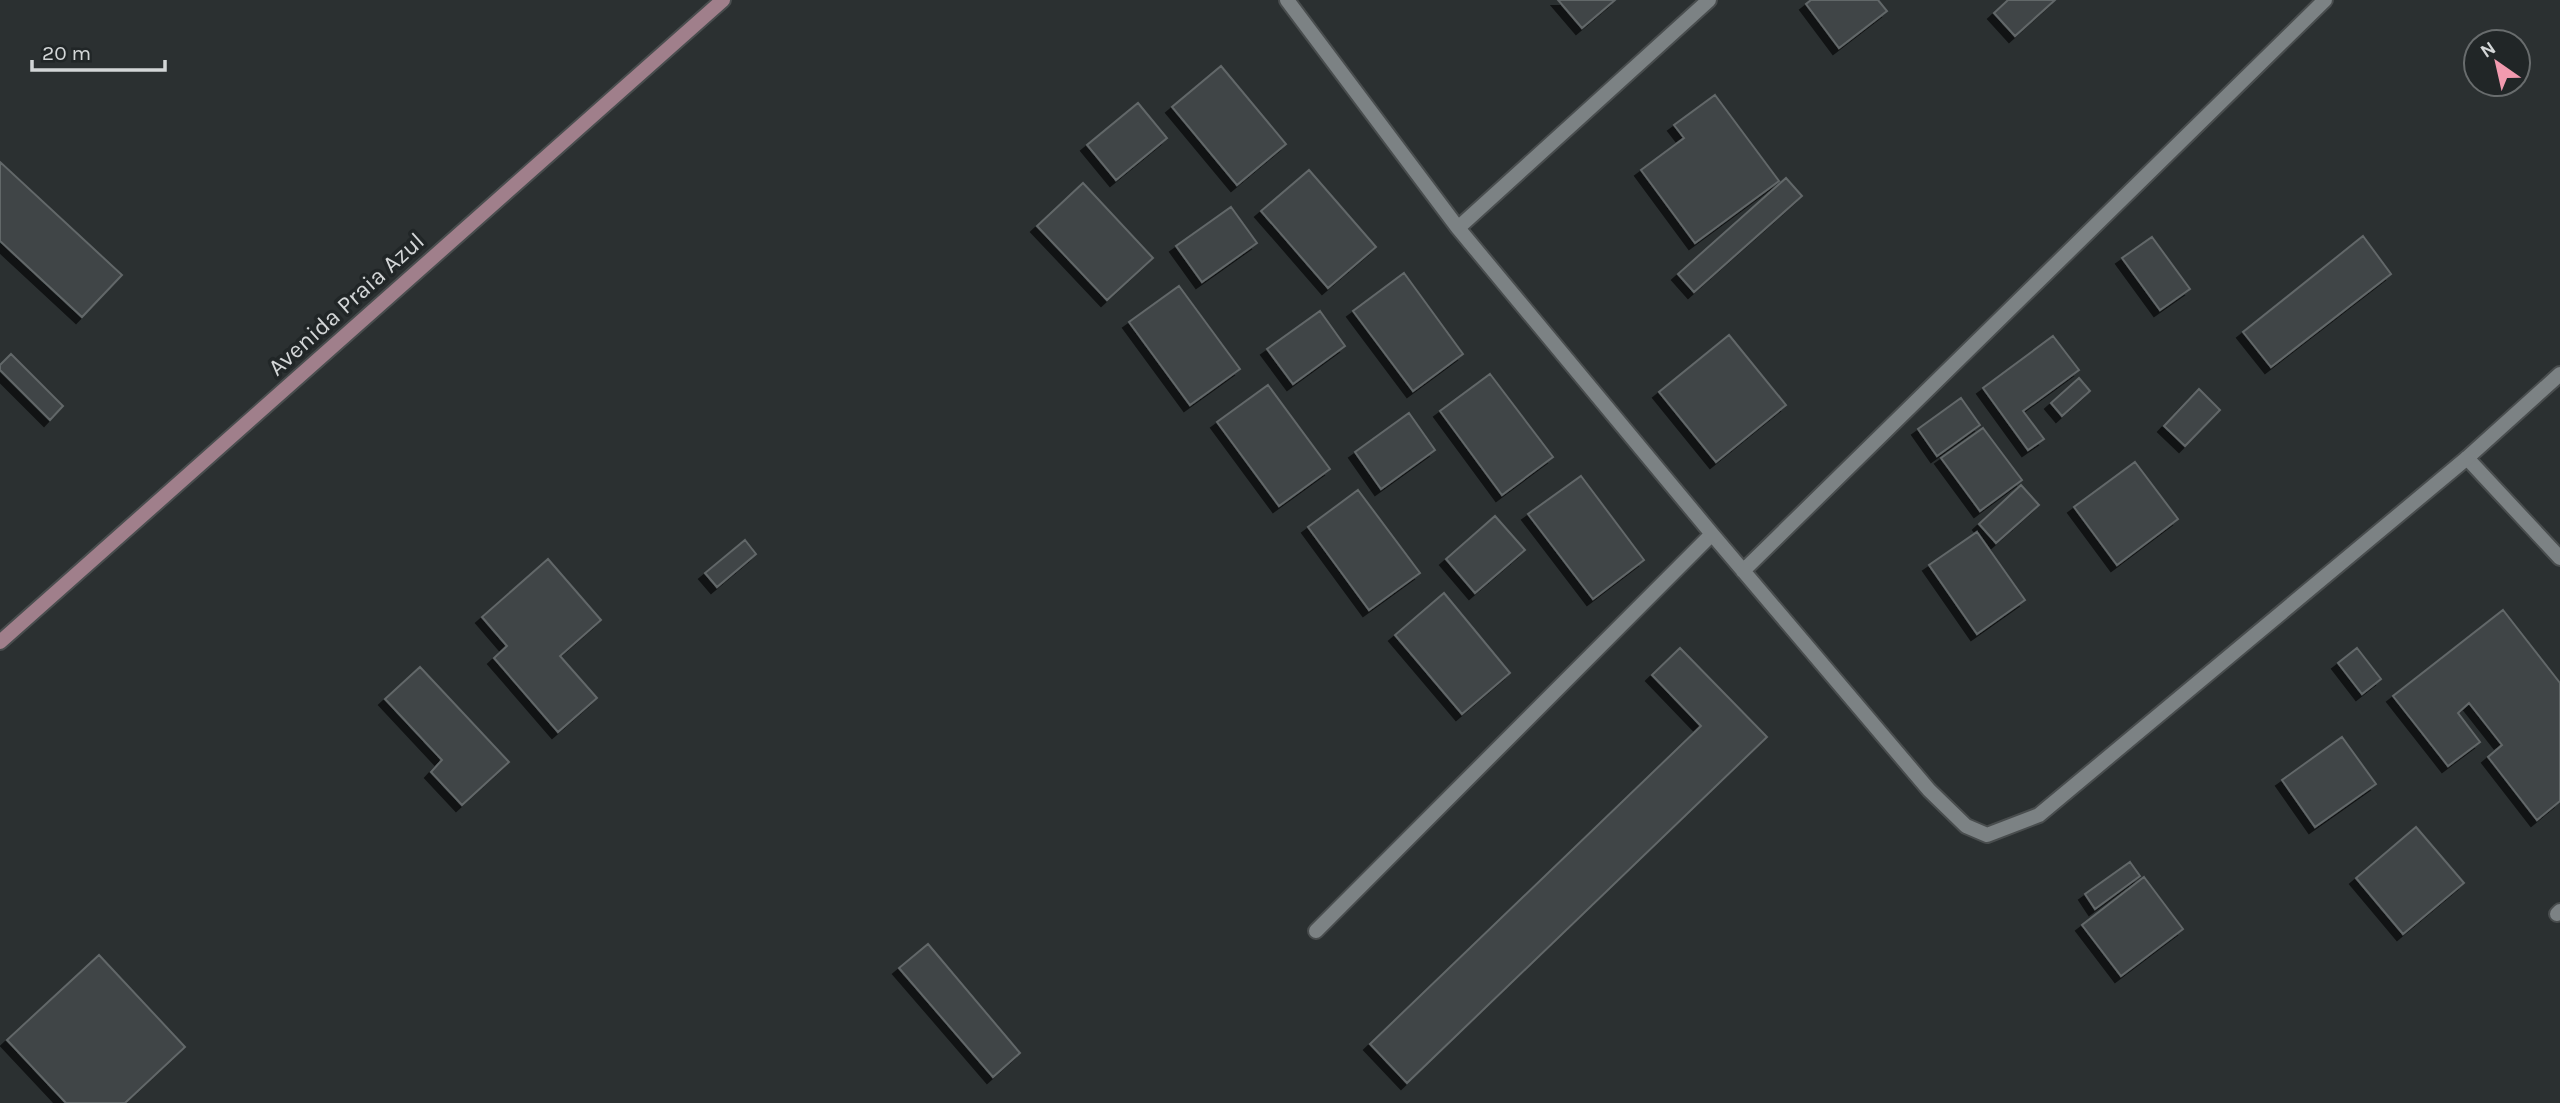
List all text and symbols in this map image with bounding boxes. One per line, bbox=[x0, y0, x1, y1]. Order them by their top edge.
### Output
scale bar bbox=[32, 28, 164, 72]
north arrow bbox=[2462, 28, 2532, 98]
text: N bbox=[2476, 37, 2500, 63]
text: 20 m bbox=[42, 41, 91, 65]
street label: Avenida Praia Azul bbox=[262, 227, 430, 381]

